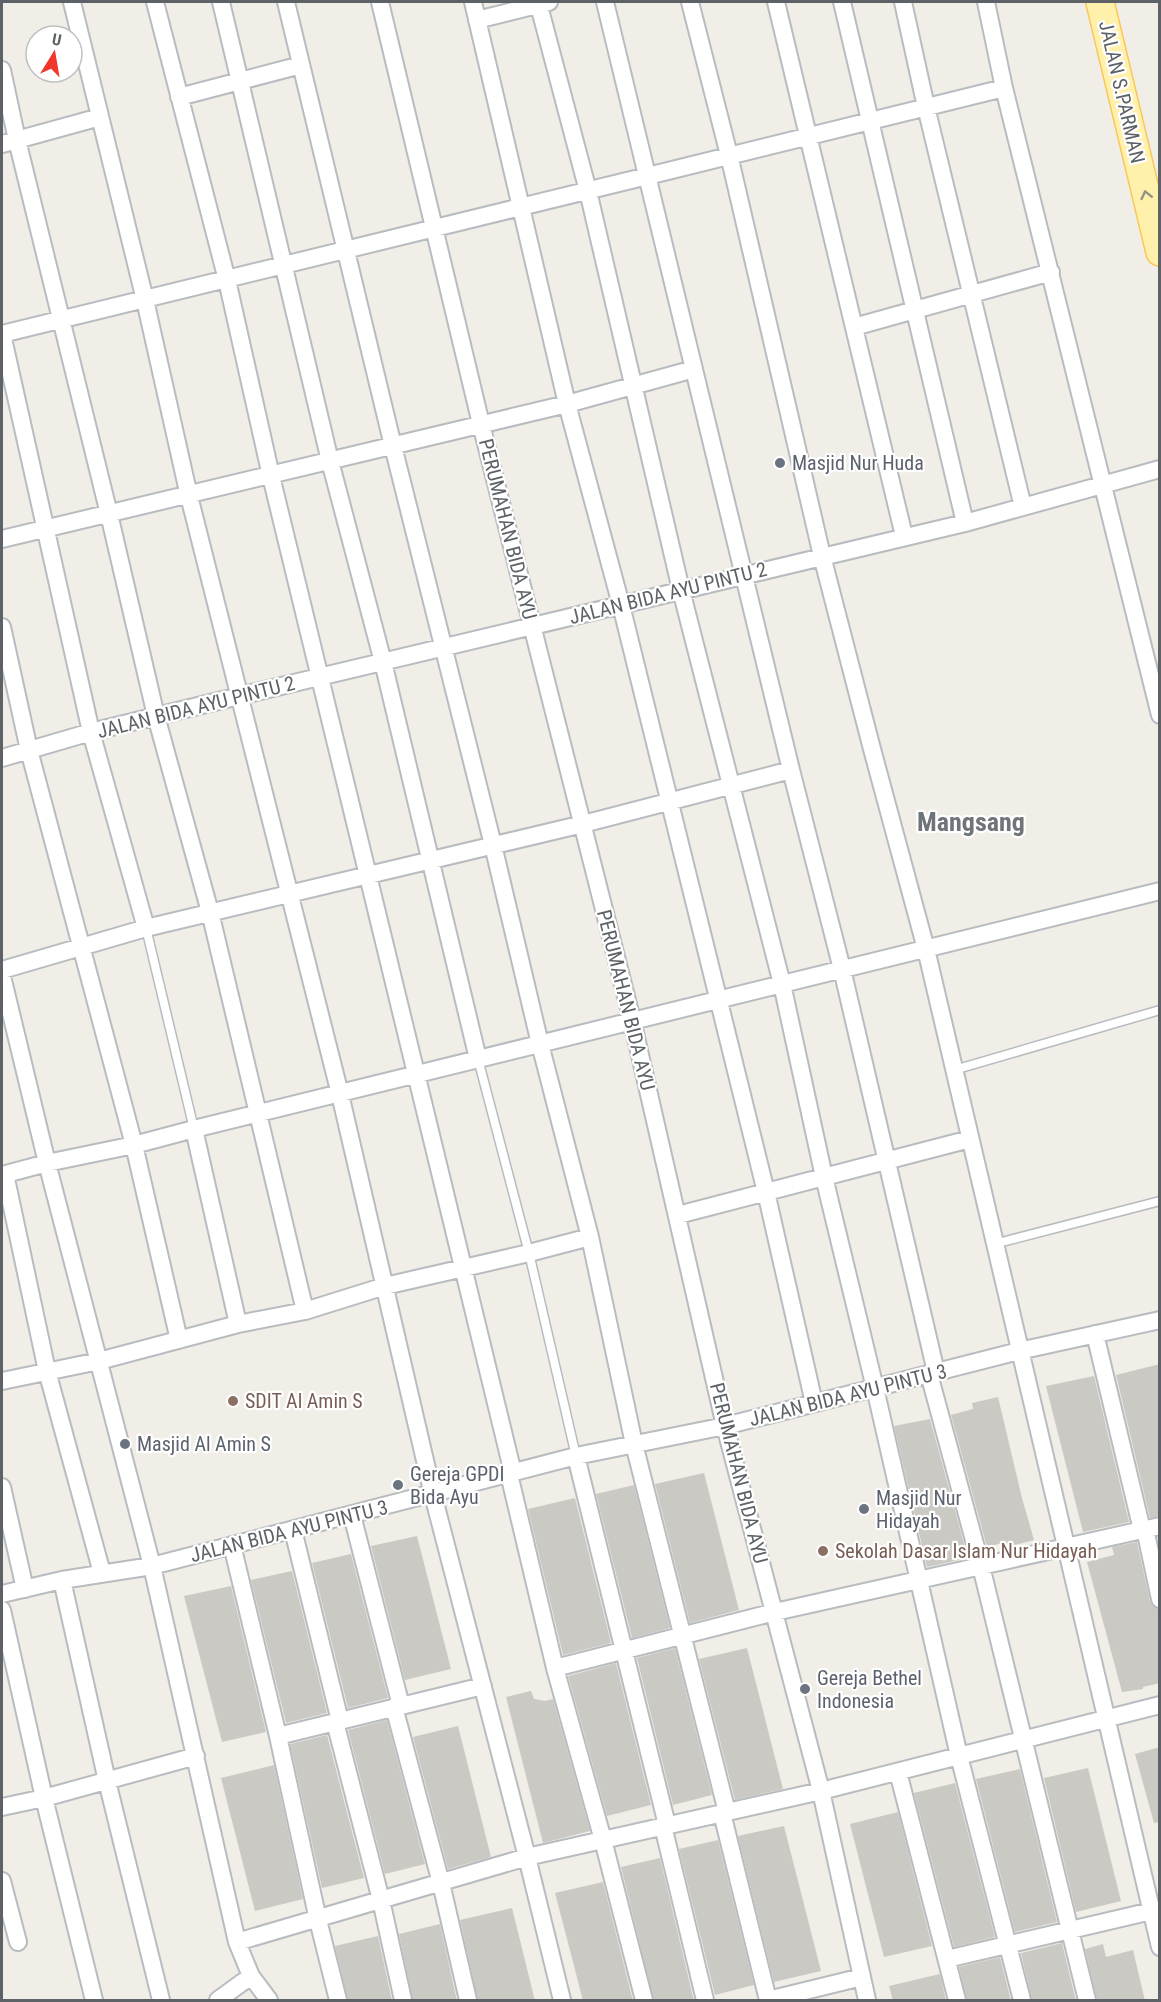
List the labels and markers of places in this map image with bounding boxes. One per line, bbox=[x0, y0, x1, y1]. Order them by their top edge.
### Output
place label: Masjid Nur Huda bbox=[792, 451, 924, 475]
marker: Masjid Nur Huda bbox=[773, 456, 787, 470]
place label: SDIT Al Amin S bbox=[245, 1389, 363, 1413]
marker: SDIT Al Amin S bbox=[226, 1394, 240, 1408]
place label: Masjid Al Amin S bbox=[137, 1432, 271, 1456]
marker: Masjid Al Amin S bbox=[118, 1437, 132, 1451]
place label: Gereja GPDI Bida Ayu bbox=[410, 1462, 504, 1509]
marker: Gereja GPDI Bida Ayu bbox=[391, 1478, 405, 1492]
place label: Masjid Nur Hidayah bbox=[876, 1486, 962, 1533]
marker: Masjid Nur Hidayah bbox=[857, 1502, 871, 1516]
place label: Sekolah Dasar Islam Nur Hidayah bbox=[835, 1539, 1097, 1563]
marker: Sekolah Dasar Islam Nur Hidayah bbox=[816, 1544, 830, 1558]
place label: Gereja Bethel Indonesia bbox=[817, 1666, 922, 1713]
marker: Gereja Bethel Indonesia bbox=[798, 1682, 812, 1696]

